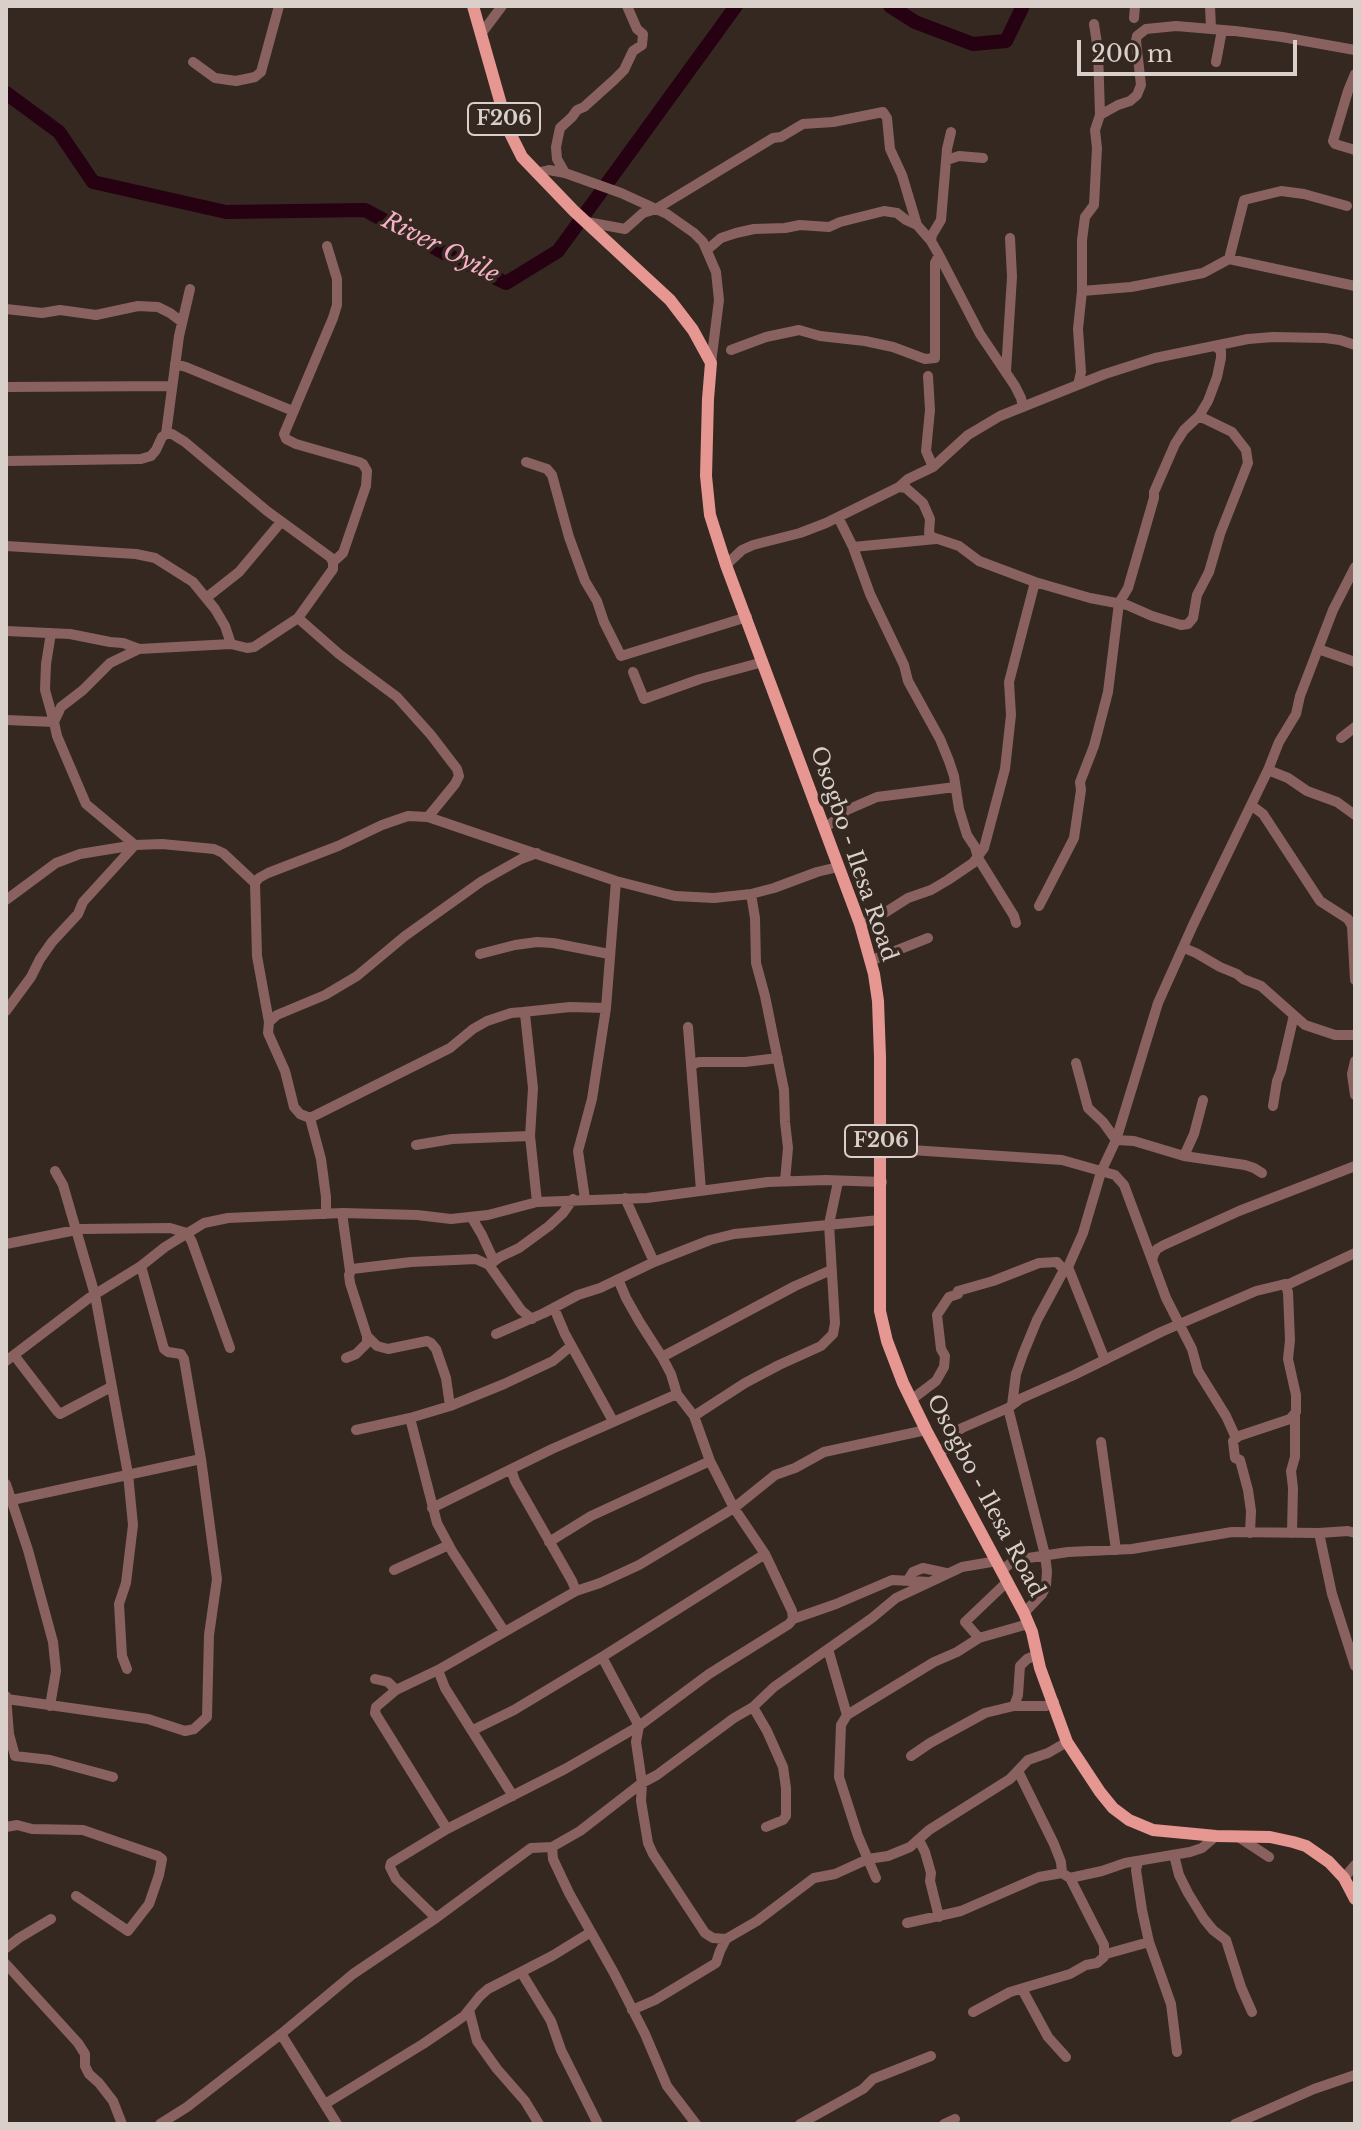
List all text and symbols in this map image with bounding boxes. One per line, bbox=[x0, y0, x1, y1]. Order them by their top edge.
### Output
scale bar bbox=[1081, 24, 1301, 74]
text: 200 m bbox=[1091, 39, 1173, 68]
road number: F206 bbox=[468, 103, 540, 135]
water label: River Oyile bbox=[377, 206, 503, 290]
street label: Osogbo - Ilesa Road bbox=[804, 743, 902, 965]
road number: F206 bbox=[845, 1125, 917, 1157]
street label: Osogbo - Ilesa Road bbox=[920, 1390, 1050, 1602]

